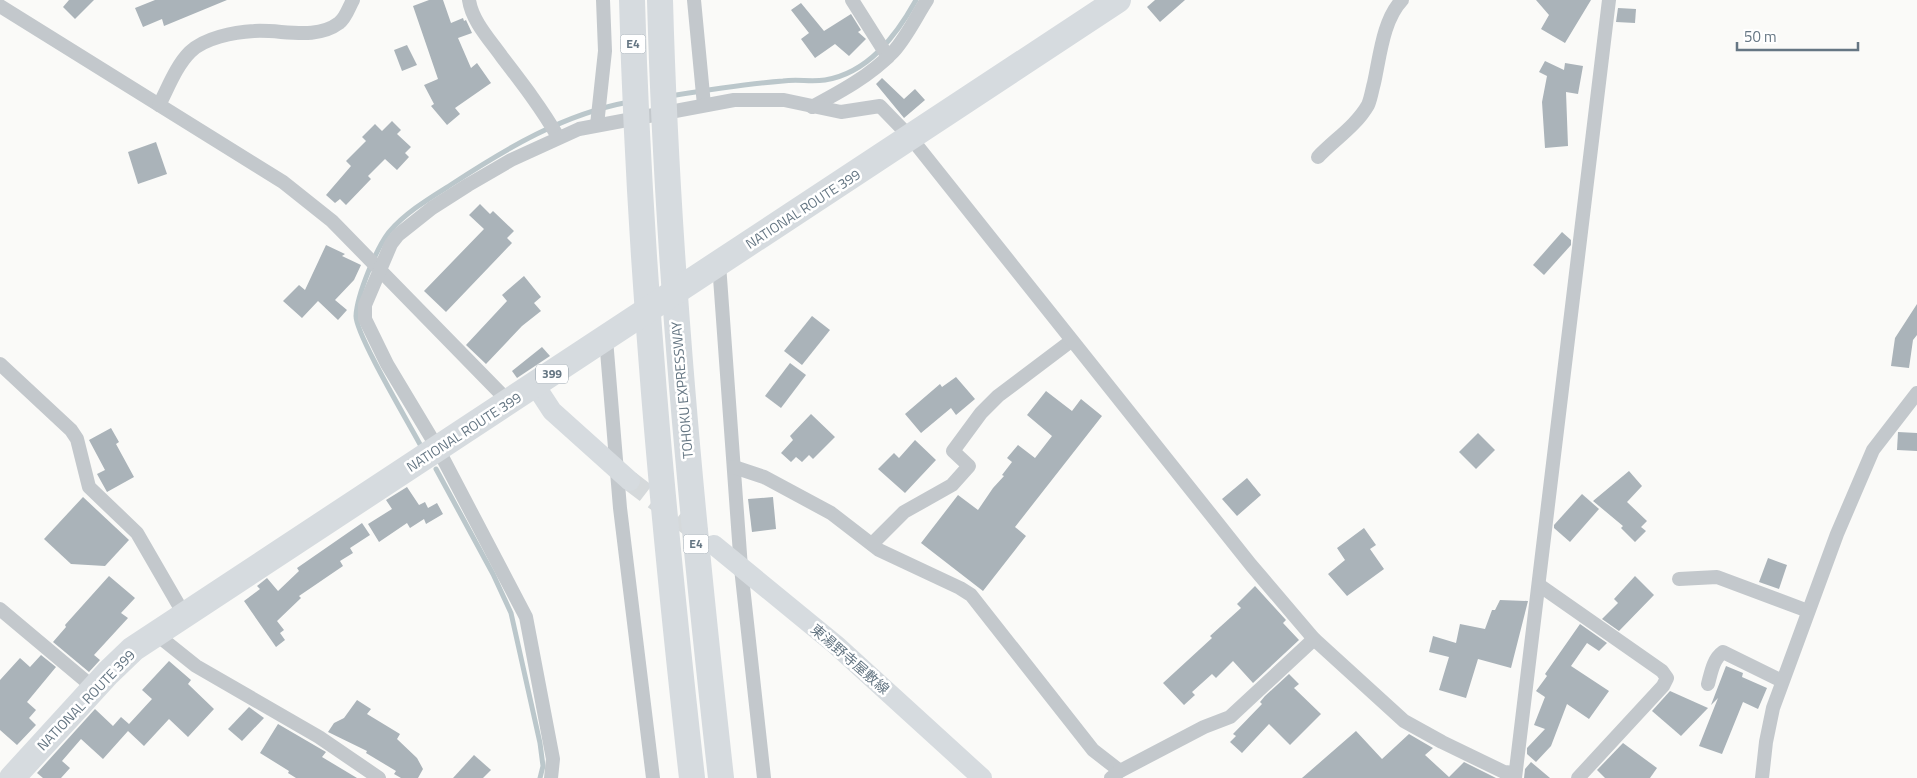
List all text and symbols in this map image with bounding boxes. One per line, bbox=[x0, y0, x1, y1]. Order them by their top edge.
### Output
scale bar bbox=[1737, 20, 1858, 52]
text: 50 m bbox=[1744, 25, 1777, 48]
road number: E4 bbox=[620, 34, 646, 54]
street label: NATIONAL ROUTE 399 bbox=[741, 163, 865, 254]
street label: TOHOKU EXPRESSWAY bbox=[665, 320, 698, 460]
road number: 399 bbox=[536, 364, 568, 384]
street label: NATIONAL ROUTE 399 bbox=[402, 386, 526, 477]
road number: E4 bbox=[684, 534, 708, 554]
street label: 東湯野寺屋敷線 bbox=[806, 619, 894, 699]
street label: NATIONAL ROUTE 399 bbox=[32, 644, 140, 755]

